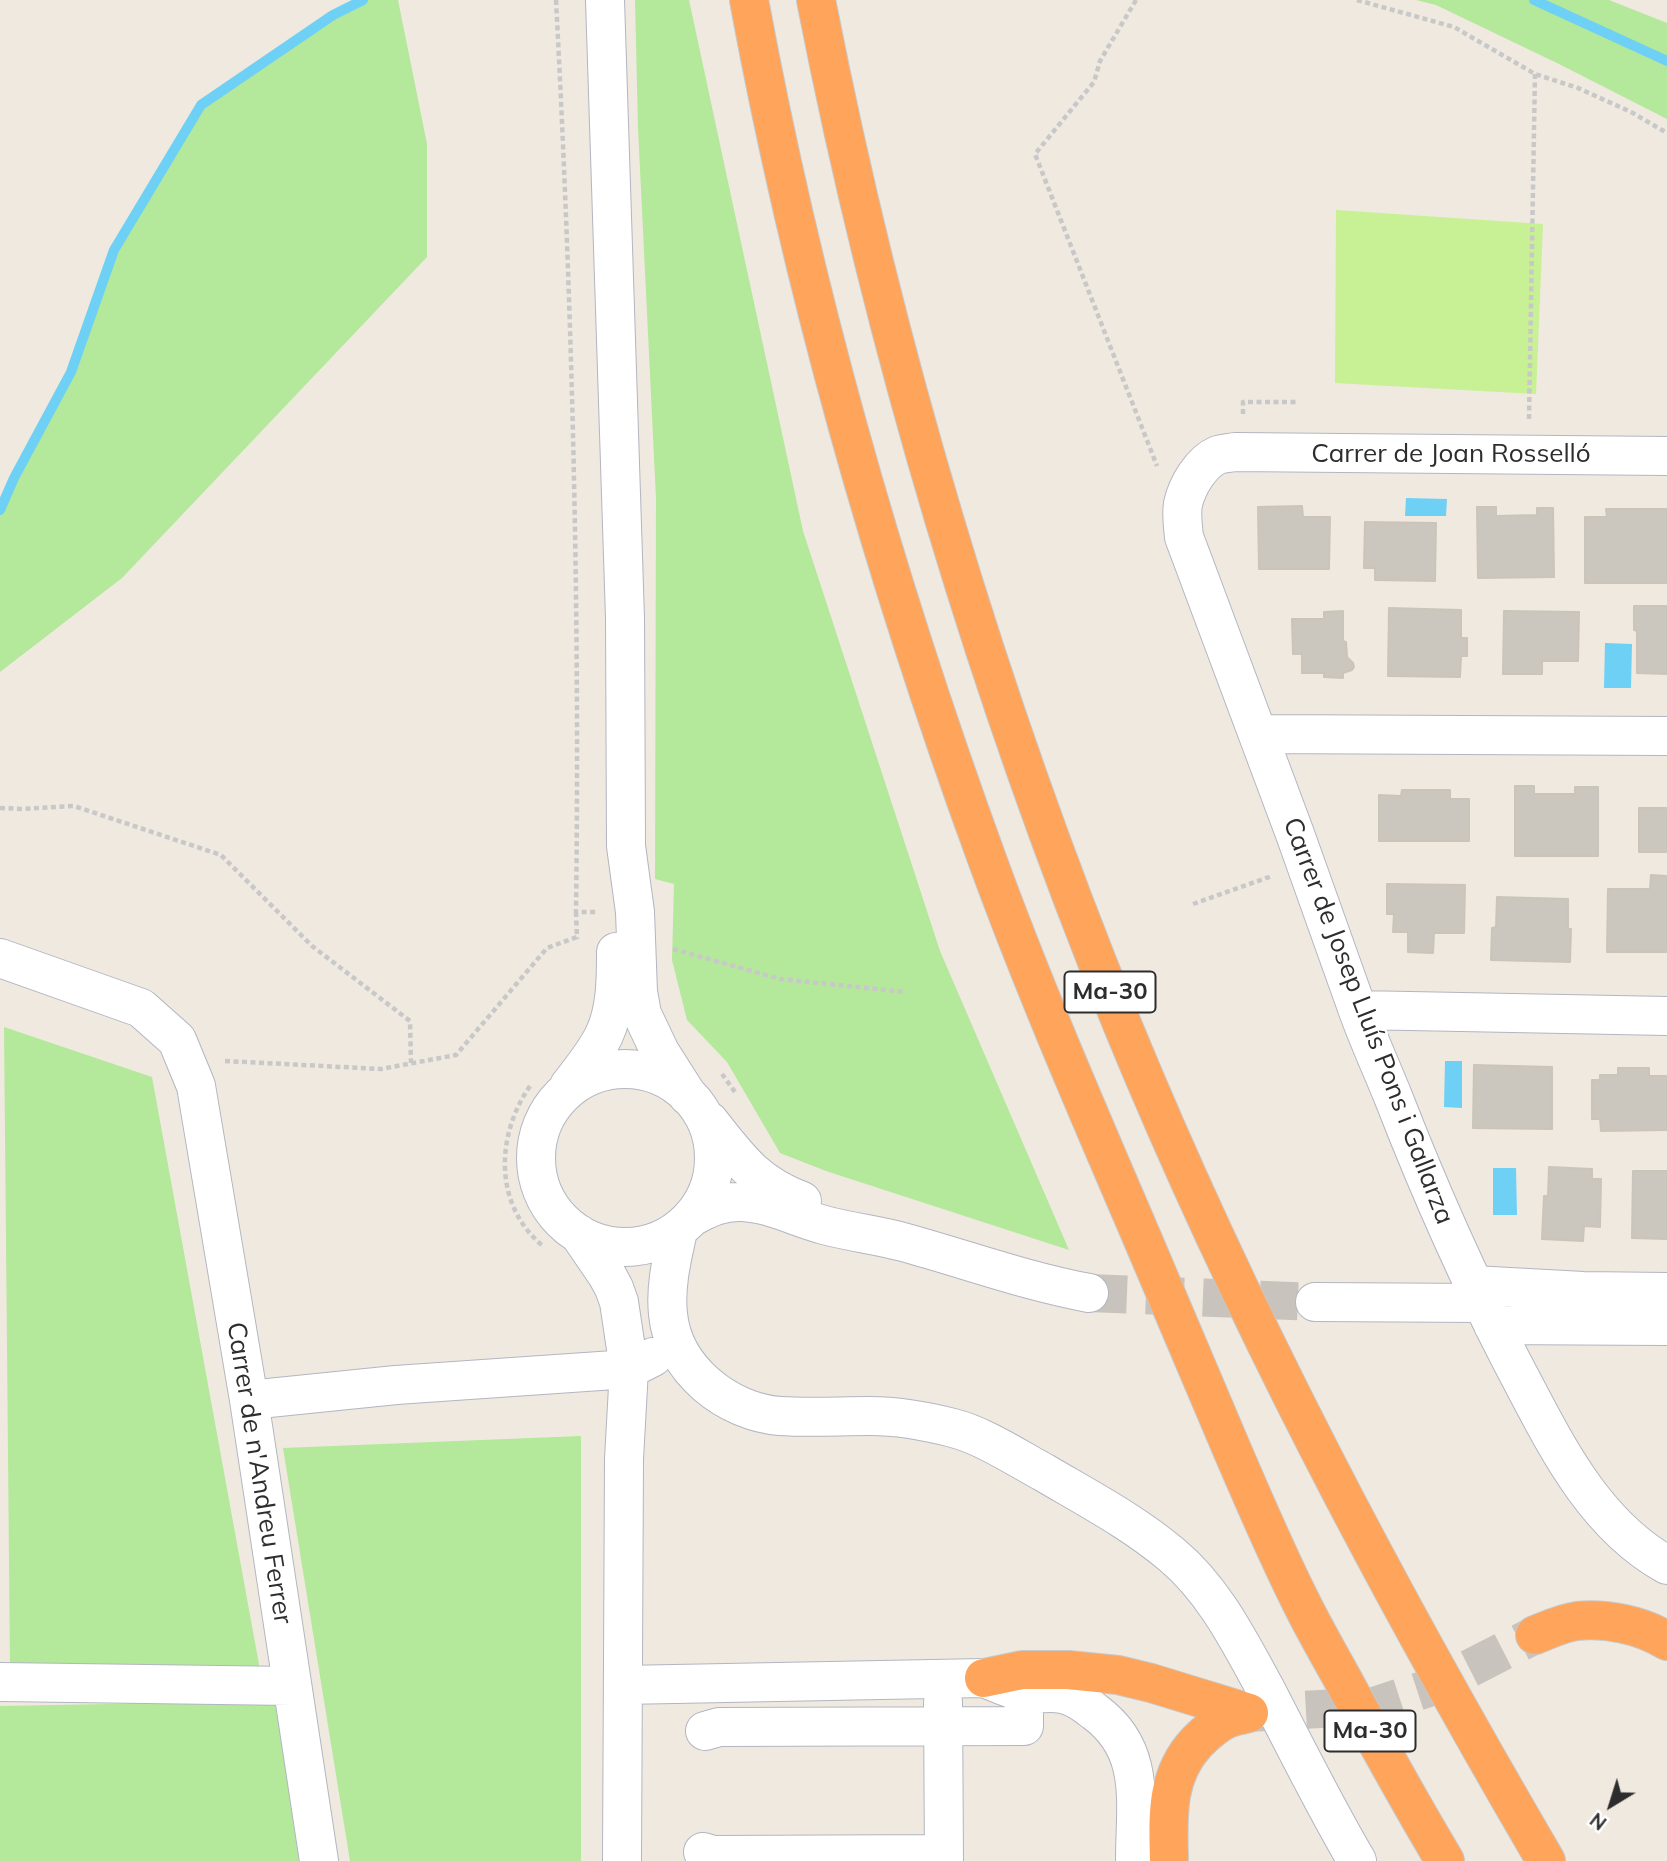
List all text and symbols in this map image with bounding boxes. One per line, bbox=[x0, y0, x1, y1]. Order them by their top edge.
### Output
street label: Carrer de Joan Rosselló bbox=[1311, 438, 1591, 470]
street label: Carrer de Josep Lluís Pons i Gallarza bbox=[1276, 813, 1460, 1229]
road number: Ma-30 bbox=[1064, 972, 1156, 1012]
street label: Carrer de n'Andreu Ferrer bbox=[220, 1320, 298, 1626]
road number: Ma-30 bbox=[1324, 1710, 1416, 1751]
north arrow bbox=[1576, 1770, 1646, 1840]
text: N bbox=[1585, 1808, 1611, 1835]

